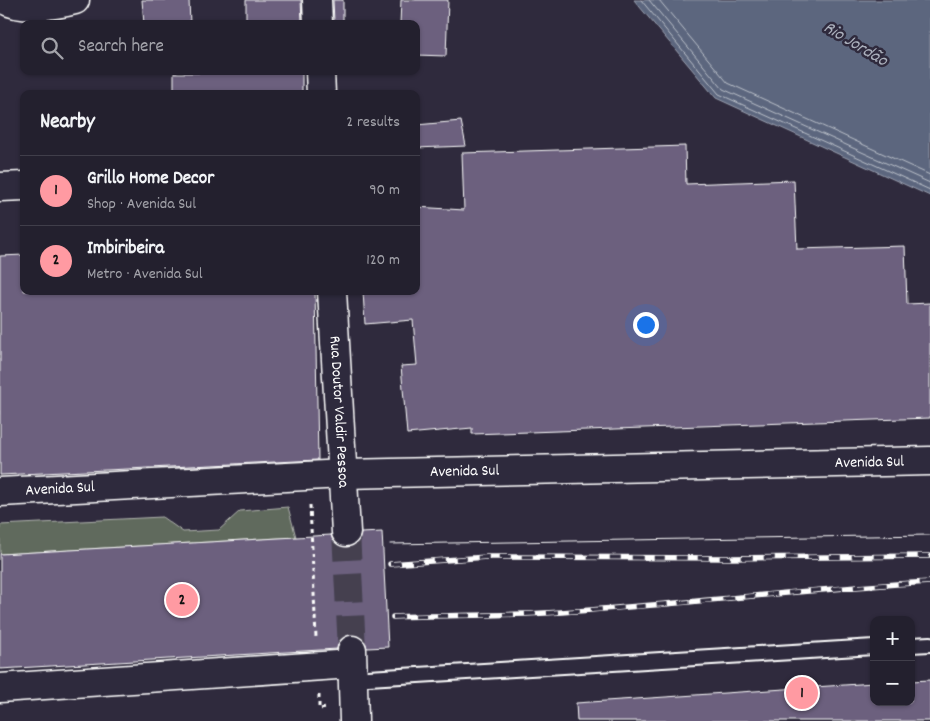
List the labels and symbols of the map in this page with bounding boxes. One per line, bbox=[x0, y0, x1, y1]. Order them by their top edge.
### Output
water label: Rio Jordão bbox=[818, 16, 893, 74]
your location bbox=[633, 312, 659, 338]
street label: Rua Doutor Valdir Pessoa bbox=[323, 335, 355, 489]
street label: Avenida Sul bbox=[834, 450, 904, 475]
street label: Avenida Sul bbox=[430, 459, 500, 484]
street label: Avenida Sul bbox=[25, 476, 95, 502]
pin: 2 bbox=[166, 581, 198, 619]
pin: 1 bbox=[786, 674, 818, 712]

